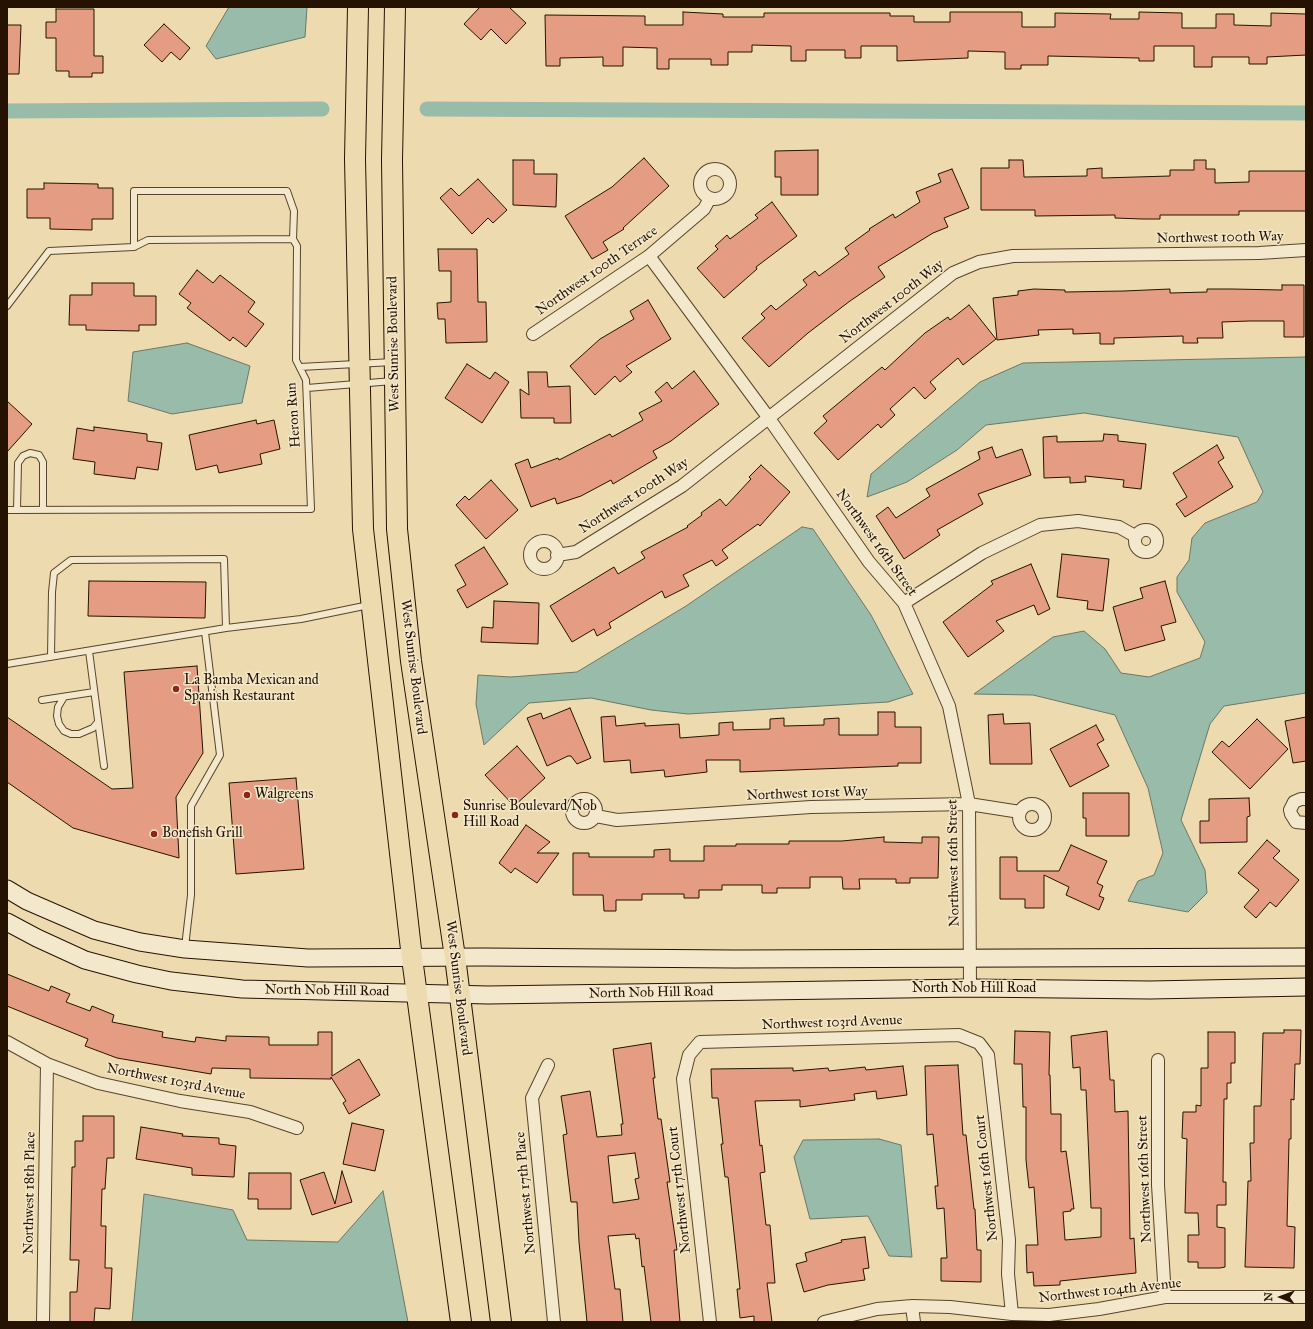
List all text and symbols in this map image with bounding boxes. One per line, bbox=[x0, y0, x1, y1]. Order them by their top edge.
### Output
street label: Northwest 100th Terrace bbox=[533, 223, 661, 319]
street label: Northwest 100th Way bbox=[1156, 228, 1284, 248]
street label: Northwest 100th Way bbox=[837, 256, 947, 348]
street label: West Sunrise Boulevard bbox=[384, 276, 404, 412]
street label: Heron Run bbox=[283, 382, 305, 448]
street label: Northwest 100th Way bbox=[576, 454, 692, 538]
street label: Northwest 16th Street bbox=[832, 486, 920, 600]
street label: West Sunrise Boulevard bbox=[396, 598, 430, 736]
place label: La Bamba Mexican and Spanish Restaurant bbox=[184, 673, 319, 706]
marker: La Bamba Mexican and Spanish Restaurant bbox=[171, 684, 181, 694]
street label: Northwest 101st Way bbox=[746, 783, 868, 805]
place label: Walgreens bbox=[255, 787, 313, 803]
marker: Walgreens bbox=[242, 790, 252, 800]
place label: Sunrise Boulevard/Nob Hill Road bbox=[463, 799, 597, 832]
street label: Northwest 16th Street bbox=[944, 799, 964, 927]
marker: Sunrise Boulevard/Nob Hill Road bbox=[450, 810, 460, 820]
place label: Bonefish Grill bbox=[162, 826, 243, 842]
marker: Bonefish Grill bbox=[149, 829, 159, 839]
street label: West Sunrise Boulevard bbox=[441, 919, 475, 1057]
street label: North Nob Hill Road bbox=[912, 981, 1036, 997]
street label: North Nob Hill Road bbox=[264, 982, 390, 1000]
street label: North Nob Hill Road bbox=[588, 984, 714, 1002]
street label: Northwest 103rd Avenue bbox=[761, 1012, 903, 1034]
street label: Northwest 103rd Avenue bbox=[105, 1060, 247, 1104]
street label: Northwest 16th Court bbox=[972, 1114, 1002, 1242]
street label: Northwest 16th Street bbox=[1134, 1115, 1156, 1243]
street label: Northwest 17th Court bbox=[665, 1126, 695, 1254]
street label: Northwest 17th Place bbox=[512, 1131, 540, 1255]
street label: Northwest 18th Place bbox=[21, 1132, 39, 1254]
street label: Northwest 104th Avenue bbox=[1038, 1275, 1182, 1307]
north arrow bbox=[1261, 1277, 1301, 1317]
text: N bbox=[1262, 1292, 1275, 1302]

